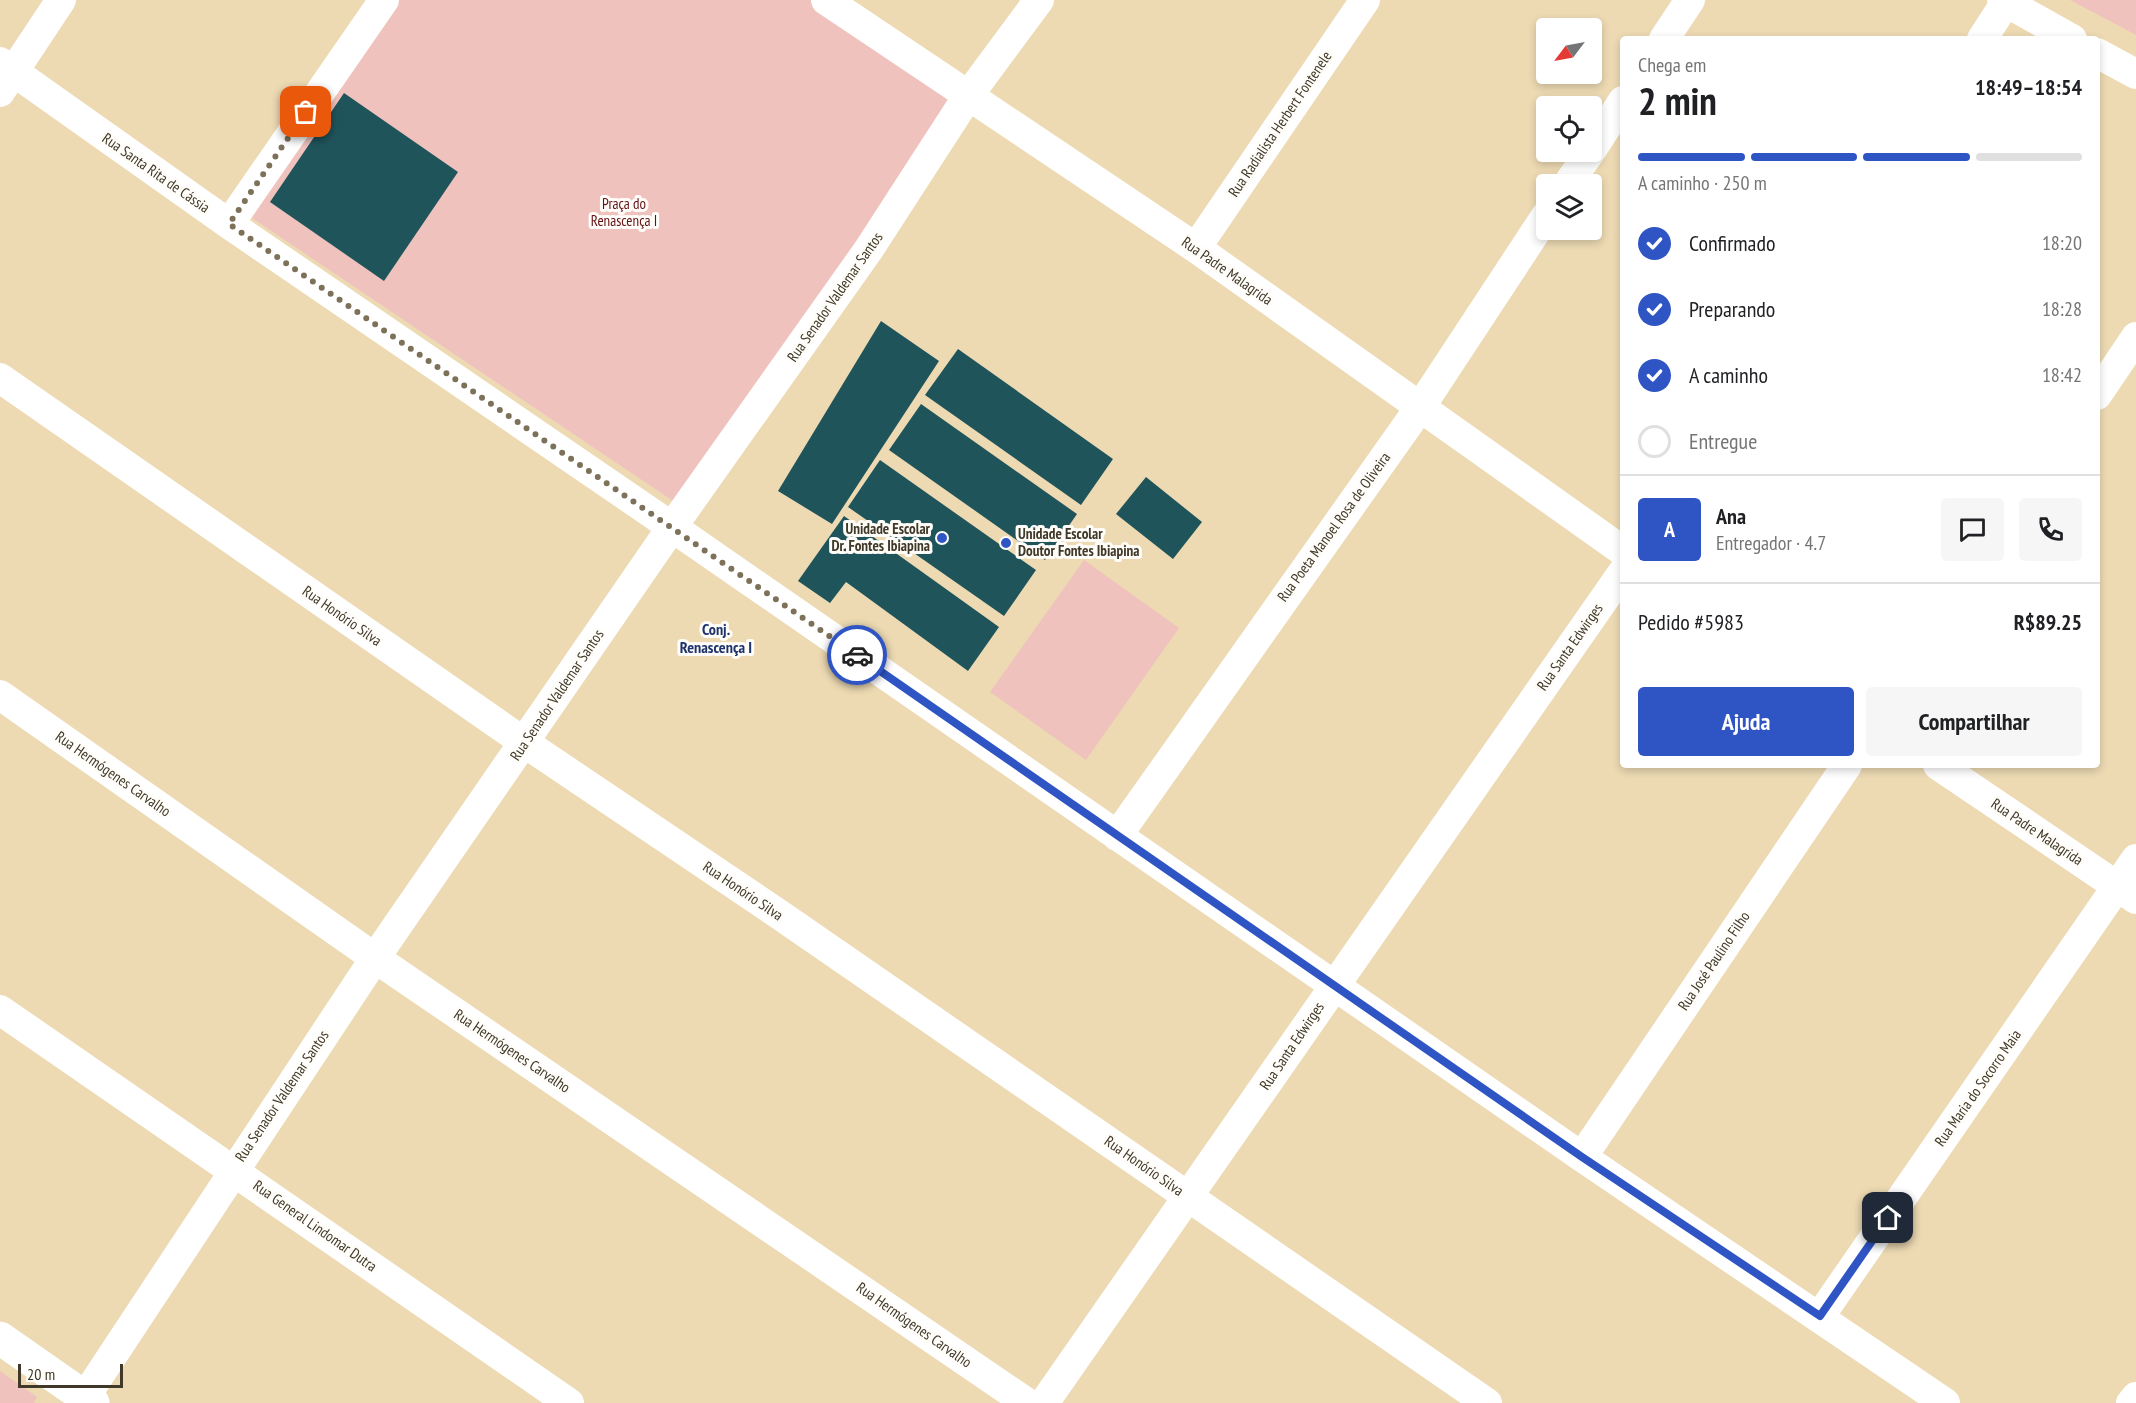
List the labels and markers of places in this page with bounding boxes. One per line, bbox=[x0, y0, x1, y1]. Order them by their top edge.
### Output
pin bbox=[280, 86, 331, 137]
place label: Unidade Escolar Dr. Fontes Ibiapina bbox=[831, 519, 931, 555]
place label: Unidade Escolar Doutor Fontes Ibiapina bbox=[1018, 524, 1140, 560]
marker: Unidade Escolar Dr. Fontes Ibiapina bbox=[935, 531, 949, 545]
marker: Unidade Escolar Doutor Fontes Ibiapina bbox=[999, 536, 1013, 550]
pin bbox=[1862, 1192, 1913, 1243]

